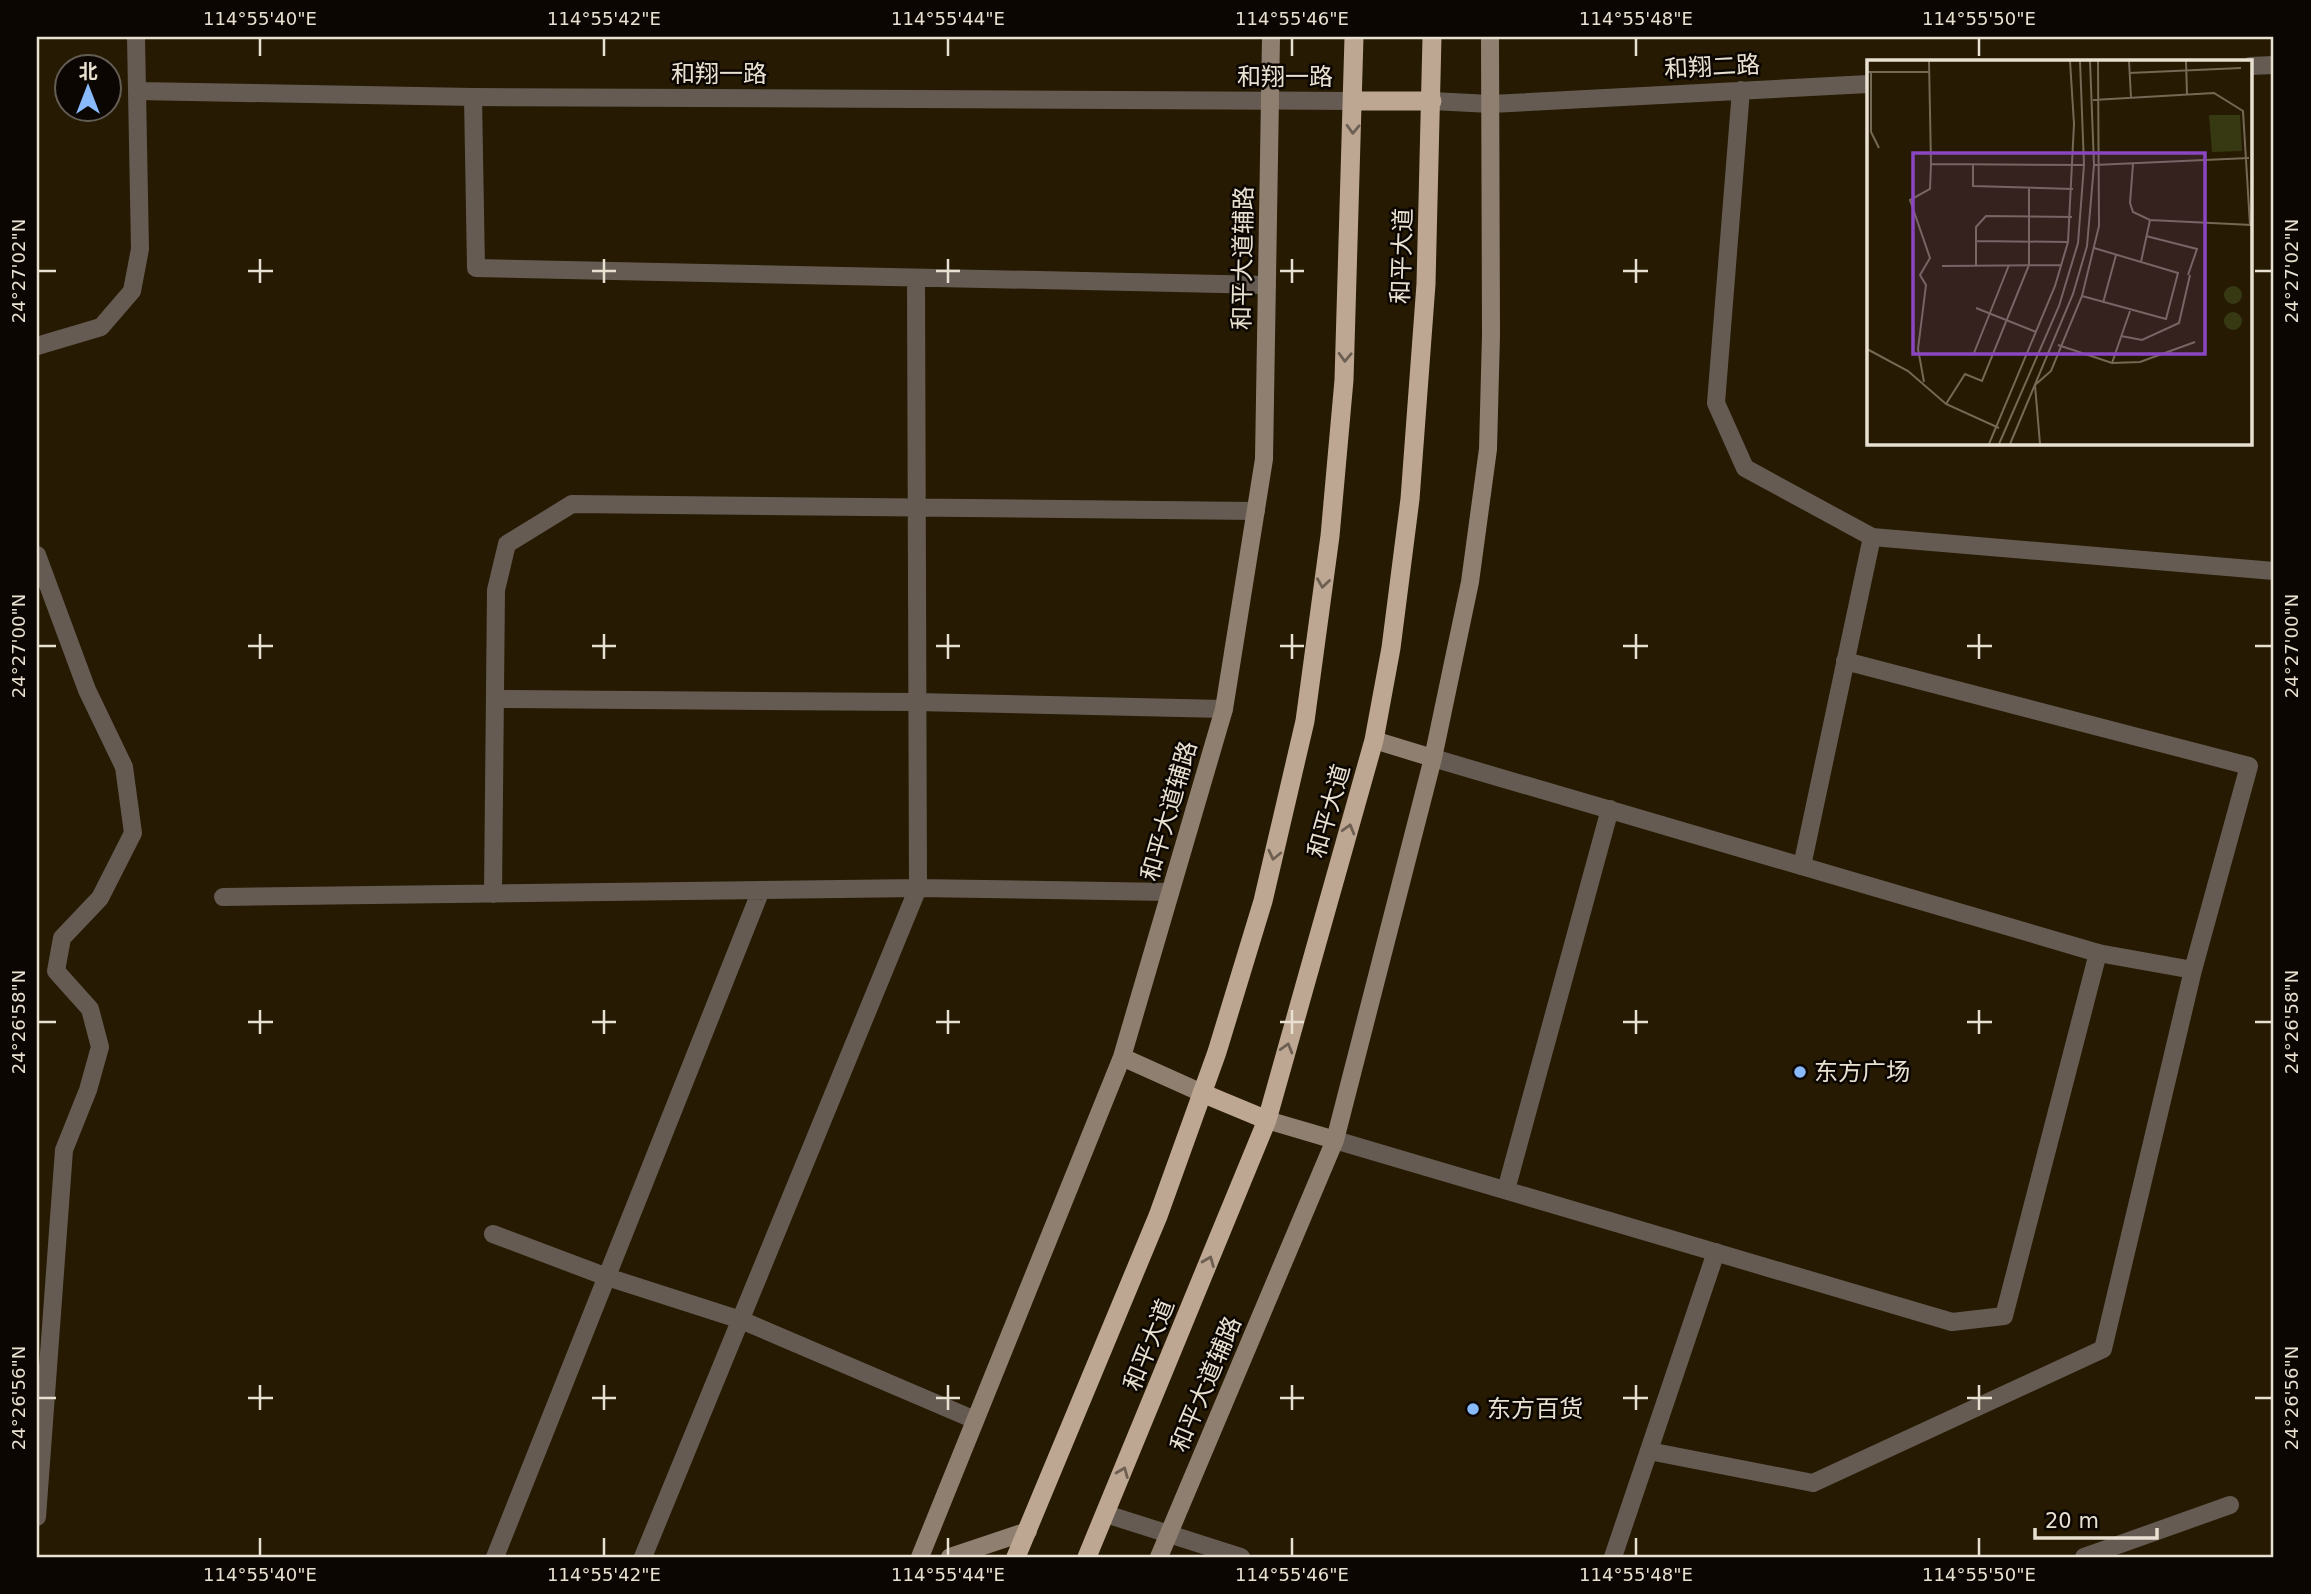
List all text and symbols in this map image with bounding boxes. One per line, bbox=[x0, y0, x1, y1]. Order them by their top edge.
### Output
text: 114°55'40"E bbox=[203, 8, 317, 29]
text: 114°55'42"E bbox=[547, 8, 661, 29]
text: 114°55'44"E bbox=[891, 8, 1005, 29]
text: 114°55'46"E bbox=[1235, 8, 1349, 29]
text: 114°55'48"E bbox=[1579, 8, 1693, 29]
text: 114°55'50"E bbox=[1922, 8, 2036, 29]
street label: 和翔二路 bbox=[1663, 51, 1761, 83]
north arrow bbox=[52, 52, 122, 122]
text: 北 bbox=[78, 60, 98, 82]
street label: 和翔一路 bbox=[671, 60, 767, 88]
inset map bbox=[1867, 60, 2252, 444]
street label: 和翔一路 bbox=[1237, 63, 1333, 91]
one-way arrow bbox=[1345, 125, 1361, 135]
street label: 和平大道辅路 bbox=[1228, 186, 1258, 330]
street label: 和平大道 bbox=[1386, 208, 1418, 304]
text: 24°27'02"N bbox=[8, 219, 29, 323]
text: 24°27'02"N bbox=[2281, 219, 2302, 323]
one-way arrow bbox=[1337, 352, 1352, 363]
one-way arrow bbox=[1316, 577, 1331, 589]
text: 24°27'00"N bbox=[8, 594, 29, 698]
text: 24°27'00"N bbox=[2281, 594, 2302, 698]
street label: 和平大道辅路 bbox=[1136, 738, 1202, 884]
street label: 和平大道 bbox=[1302, 761, 1356, 861]
one-way arrow bbox=[1341, 823, 1355, 835]
one-way arrow bbox=[1267, 849, 1282, 861]
text: 24°26'58"N bbox=[8, 970, 29, 1074]
text: 24°26'58"N bbox=[2281, 970, 2302, 1074]
one-way arrow bbox=[1279, 1042, 1294, 1054]
place label: 东方广场 bbox=[1814, 1058, 1910, 1086]
marker: 东方广场 bbox=[1792, 1064, 1808, 1080]
one-way arrow bbox=[1201, 1256, 1215, 1268]
street label: 和平大道 bbox=[1118, 1295, 1180, 1395]
street label: 和平大道辅路 bbox=[1165, 1312, 1247, 1456]
text: 24°26'56"N bbox=[8, 1346, 29, 1450]
text: 24°26'56"N bbox=[2281, 1346, 2302, 1450]
place label: 东方百货 bbox=[1487, 1395, 1583, 1423]
marker: 东方百货 bbox=[1465, 1401, 1481, 1417]
one-way arrow bbox=[1115, 1467, 1129, 1479]
scale bar bbox=[2035, 1496, 2157, 1540]
text: 20 m bbox=[2045, 1509, 2099, 1533]
text: 114°55'40"E bbox=[203, 1564, 317, 1585]
text: 114°55'42"E bbox=[547, 1564, 661, 1585]
text: 114°55'44"E bbox=[891, 1564, 1005, 1585]
text: 114°55'46"E bbox=[1235, 1564, 1349, 1585]
text: 114°55'48"E bbox=[1579, 1564, 1693, 1585]
text: 114°55'50"E bbox=[1922, 1564, 2036, 1585]

